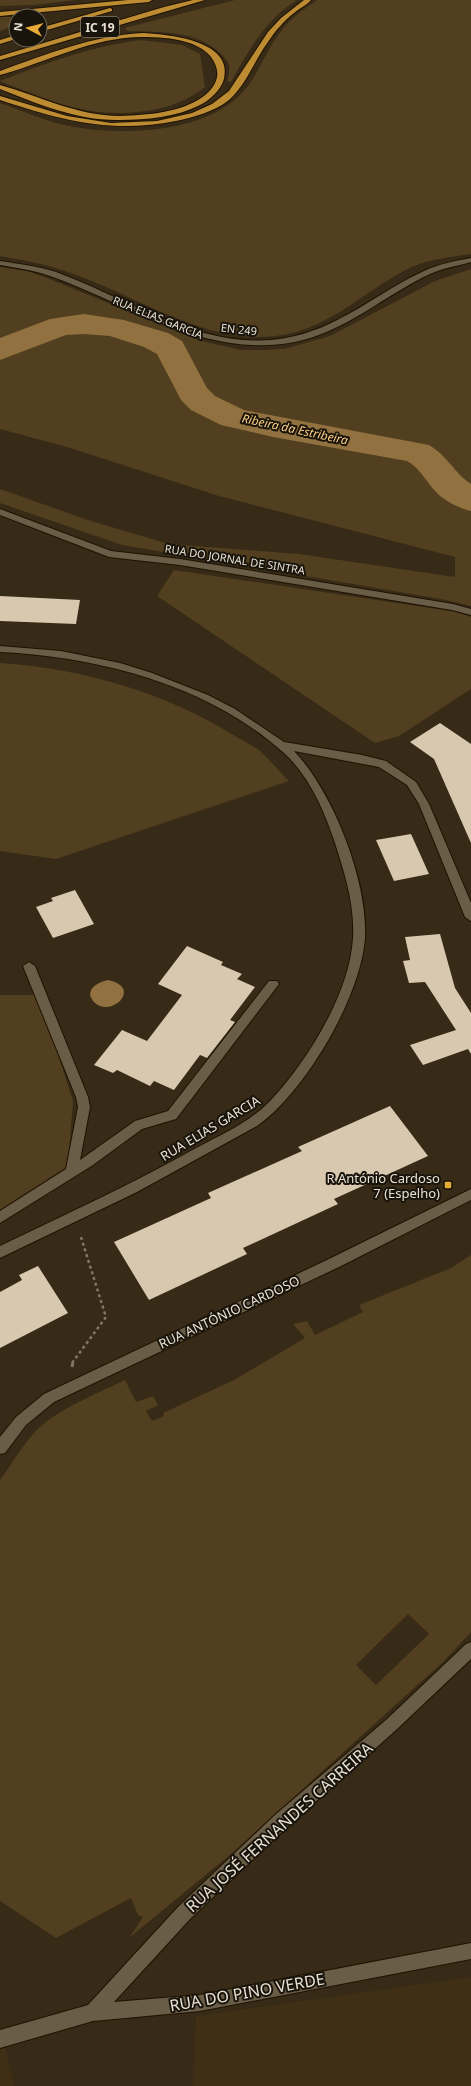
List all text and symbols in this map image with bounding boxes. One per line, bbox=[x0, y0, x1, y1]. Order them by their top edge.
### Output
north arrow bbox=[8, 8, 48, 48]
road number: IC 19 bbox=[81, 17, 119, 37]
text: N bbox=[10, 21, 26, 32]
street label: RUA ELIAS GARCIA bbox=[111, 292, 206, 342]
street label: EN 249 bbox=[220, 320, 258, 338]
water label: Ribeira da Estribeira bbox=[240, 409, 350, 449]
street label: RUA DO JORNAL DE SINTRA bbox=[164, 541, 307, 578]
street label: RUA ELIAS GARCIA bbox=[157, 1091, 264, 1165]
place label: R António Cardoso 7 (Espelho) bbox=[326, 1169, 440, 1202]
marker: R António Cardoso 7 (Espelho) bbox=[443, 1180, 453, 1190]
street label: RUA ANTÓNIO CARDOSO bbox=[155, 1271, 303, 1353]
street label: RUA JOSÉ FERNANDES CARREIRA bbox=[181, 1736, 378, 1917]
street label: RUA DO PINO VERDE bbox=[168, 1968, 326, 2016]

